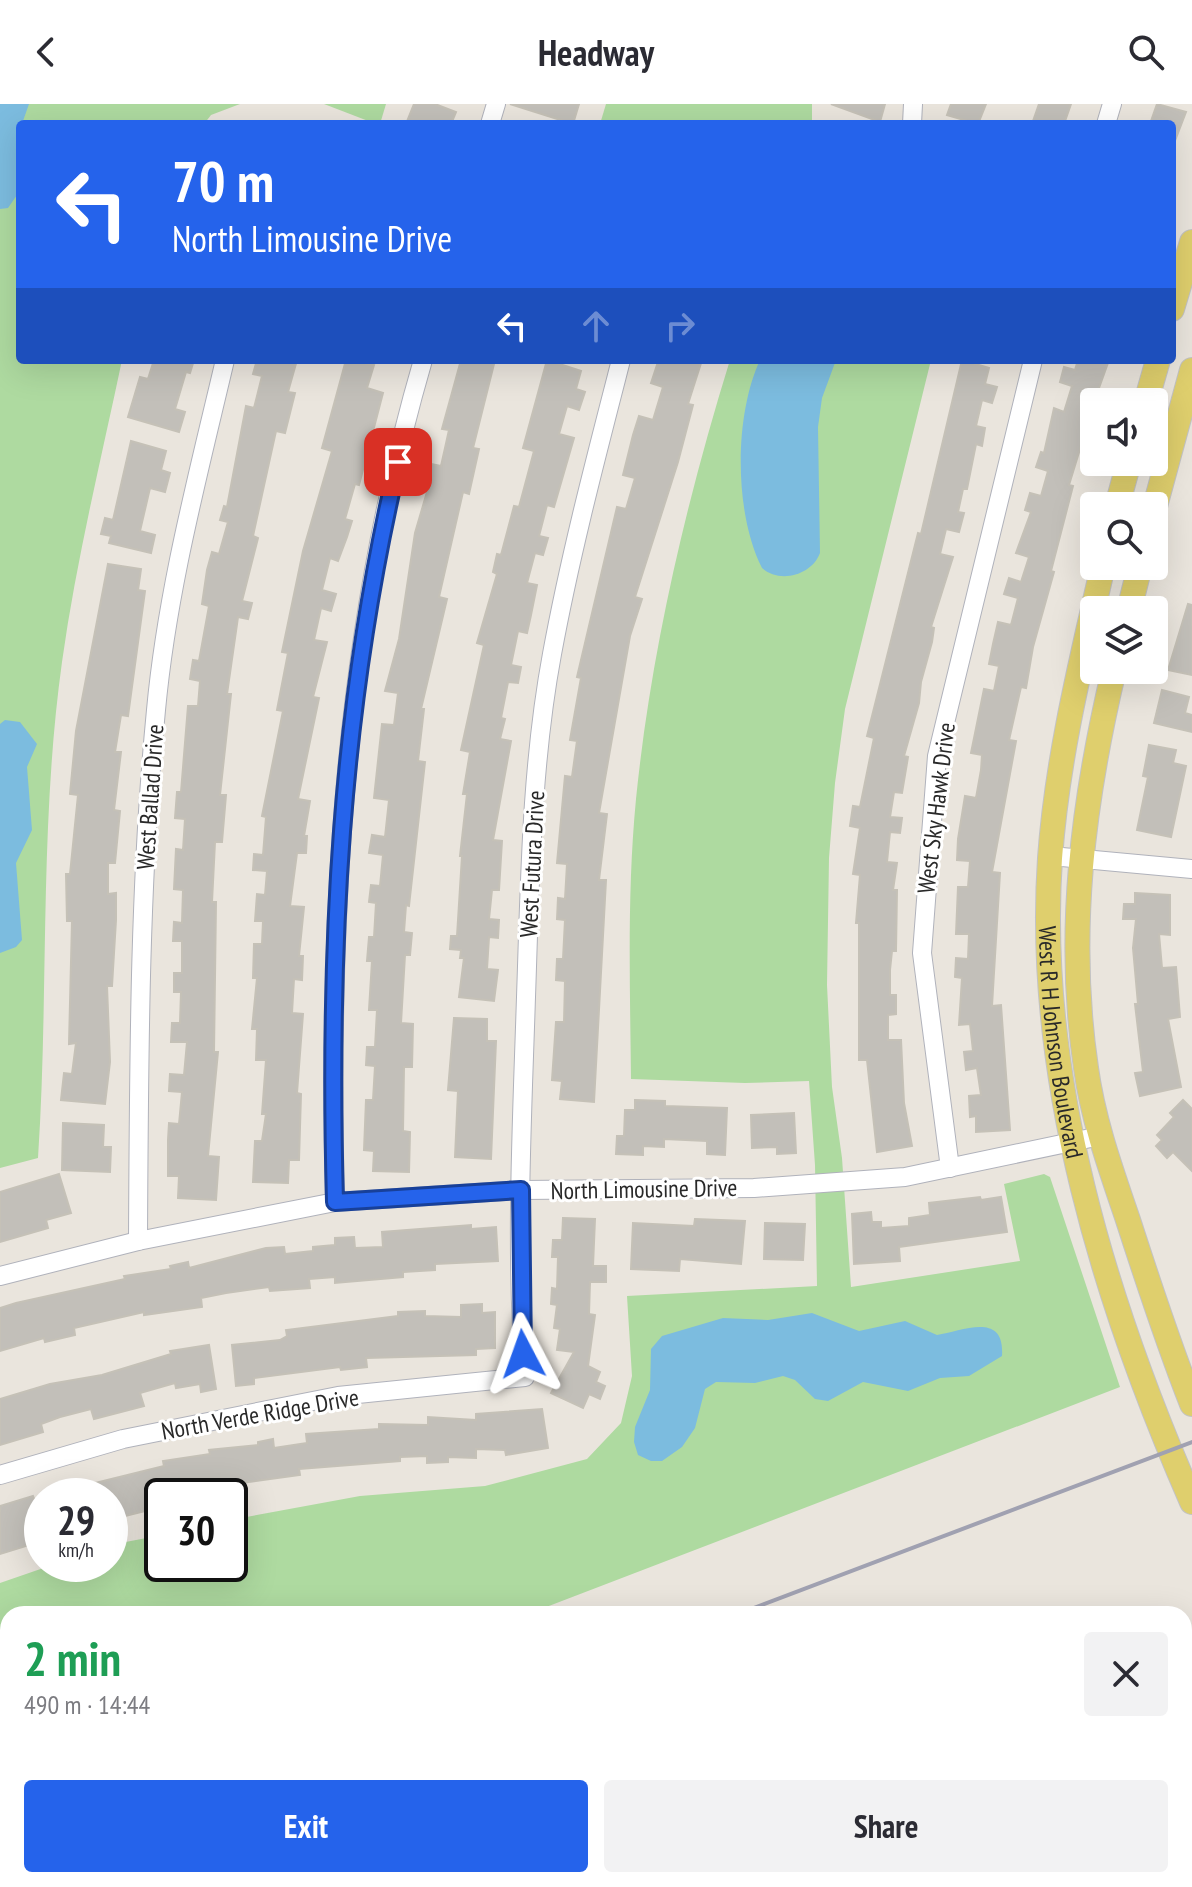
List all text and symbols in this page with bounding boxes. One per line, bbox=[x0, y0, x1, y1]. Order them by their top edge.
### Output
text: Headway bbox=[538, 29, 654, 76]
icon: back bbox=[24, 30, 68, 74]
icon: search bbox=[1124, 30, 1168, 74]
text: 70 m bbox=[172, 145, 274, 217]
icon: left bbox=[40, 152, 144, 256]
text: North Limousine Drive bbox=[172, 215, 452, 262]
icon: left bbox=[490, 304, 534, 348]
icon: ahead bbox=[574, 304, 618, 348]
icon: right bbox=[658, 304, 702, 348]
map controls bbox=[1080, 388, 1168, 684]
button: sound bbox=[1080, 388, 1168, 476]
pin bbox=[364, 428, 432, 496]
icon: arrive bbox=[376, 440, 420, 484]
button: search bbox=[1080, 492, 1168, 580]
button: layers bbox=[1080, 596, 1168, 684]
street label: West Sky Hawk Drive bbox=[910, 721, 962, 895]
street label: West Ballad Drive bbox=[129, 723, 171, 871]
street label: West Futura Drive bbox=[513, 790, 551, 938]
street label: West R H Johnson Boulevard bbox=[1032, 926, 1091, 1161]
street label: North Limousine Drive bbox=[550, 1172, 738, 1206]
position arrow bbox=[481, 1312, 565, 1396]
street label: North Verde Ridge Drive bbox=[159, 1381, 361, 1447]
speed limit sign: 30 bbox=[144, 1478, 248, 1582]
text: 29 bbox=[57, 1494, 95, 1546]
text: km/h bbox=[58, 1537, 94, 1563]
text: 2 min bbox=[24, 1627, 121, 1689]
button: close bbox=[1084, 1632, 1168, 1716]
text: 490 m · 14:44 bbox=[24, 1688, 150, 1721]
button: Exit bbox=[24, 1780, 588, 1872]
button: Share bbox=[604, 1780, 1168, 1872]

